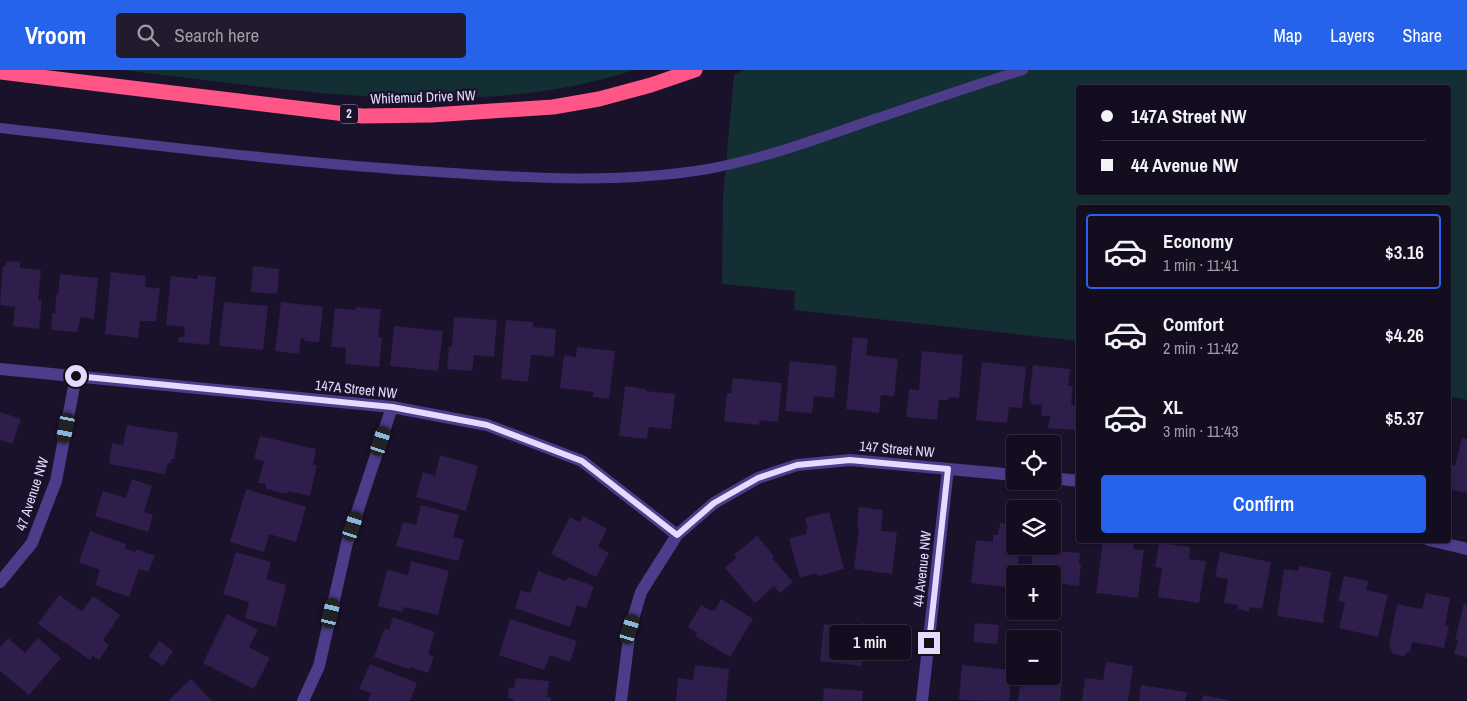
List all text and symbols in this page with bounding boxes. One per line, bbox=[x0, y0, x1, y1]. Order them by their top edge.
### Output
search box bbox=[116, 13, 466, 58]
text: Vroom bbox=[25, 19, 86, 51]
icon: search bbox=[134, 21, 162, 49]
text: Search here bbox=[174, 22, 259, 48]
text: Map bbox=[1274, 23, 1302, 48]
text: Layers bbox=[1330, 23, 1375, 48]
text: Share bbox=[1403, 23, 1442, 48]
street label: Whitemud Drive NW bbox=[370, 86, 476, 108]
text: 147A Street NW bbox=[1131, 103, 1246, 129]
road number: 2 bbox=[340, 104, 358, 124]
text: 44 Avenue NW bbox=[1131, 152, 1238, 178]
text: Economy bbox=[1163, 228, 1233, 254]
icon: car bbox=[1103, 229, 1148, 274]
text: $3.16 bbox=[1385, 239, 1424, 265]
text: 1 min · 11:41 bbox=[1163, 254, 1239, 276]
text: Comfort bbox=[1163, 311, 1224, 337]
icon: car bbox=[1103, 312, 1148, 357]
text: $4.26 bbox=[1385, 322, 1424, 348]
text: 2 min · 11:42 bbox=[1163, 337, 1239, 359]
route start bbox=[65, 365, 87, 387]
street label: 147A Street NW bbox=[314, 376, 398, 402]
text: XL bbox=[1163, 394, 1183, 420]
icon: car bbox=[1103, 395, 1148, 440]
text: $5.37 bbox=[1385, 405, 1424, 431]
car bbox=[55, 412, 76, 444]
text: 3 min · 11:43 bbox=[1163, 420, 1239, 442]
car bbox=[369, 424, 392, 458]
map controls bbox=[1006, 435, 1061, 685]
button: locate bbox=[1006, 435, 1061, 490]
street label: 147 Street NW bbox=[859, 437, 935, 461]
street label: 47 Avenue NW bbox=[12, 455, 52, 533]
button: Confirm bbox=[1101, 475, 1426, 533]
button: layers bbox=[1006, 500, 1061, 555]
car bbox=[341, 509, 364, 543]
street label: 44 Avenue NW bbox=[909, 530, 935, 608]
button: + bbox=[1006, 565, 1061, 620]
car bbox=[320, 597, 341, 629]
car bbox=[618, 612, 641, 646]
callout: 1 min bbox=[829, 626, 912, 660]
button: − bbox=[1006, 630, 1061, 685]
text: 1 min bbox=[853, 631, 887, 653]
route end bbox=[918, 632, 940, 654]

